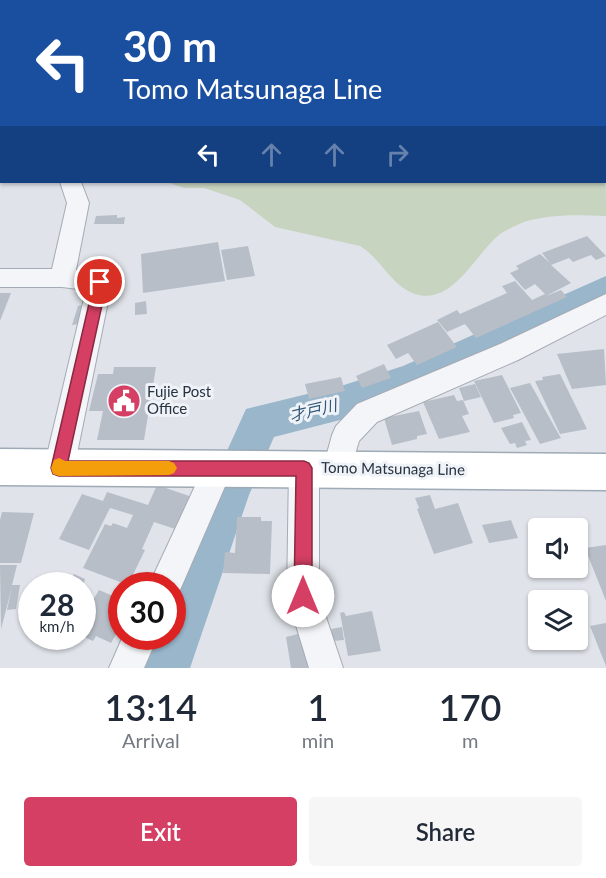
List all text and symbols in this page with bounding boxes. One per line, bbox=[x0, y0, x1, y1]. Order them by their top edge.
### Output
text: 30 m bbox=[123, 21, 217, 71]
icon: left bbox=[24, 24, 102, 102]
text: Tomo Matsunaga Line bbox=[123, 72, 382, 105]
icon: left bbox=[192, 138, 225, 171]
icon: ahead bbox=[255, 138, 288, 171]
icon: ahead bbox=[318, 138, 351, 171]
icon: right bbox=[381, 138, 414, 171]
pin bbox=[74, 256, 125, 307]
icon: arrive bbox=[83, 265, 116, 298]
place label: Fujie Post Office bbox=[147, 382, 212, 417]
public building icon: Fujie Post Office bbox=[106, 383, 142, 419]
water label: 才戸川 bbox=[287, 394, 340, 424]
street label: Tomo Matsunaga Line bbox=[321, 458, 465, 478]
map controls bbox=[528, 518, 588, 650]
button: sound bbox=[528, 518, 588, 578]
position arrow bbox=[271, 564, 335, 628]
speed limit sign: 30 bbox=[108, 572, 186, 650]
text: 28 bbox=[40, 586, 74, 622]
button: layers bbox=[528, 590, 588, 650]
text: km/h bbox=[39, 617, 75, 635]
text: 13:14 bbox=[105, 685, 197, 729]
text: 1 bbox=[308, 685, 328, 729]
text: 170 bbox=[439, 685, 501, 729]
text: Arrival bbox=[122, 728, 180, 752]
text: min bbox=[302, 728, 334, 752]
text: m bbox=[462, 728, 478, 752]
button: Exit bbox=[24, 797, 297, 866]
button: Share bbox=[309, 797, 582, 866]

